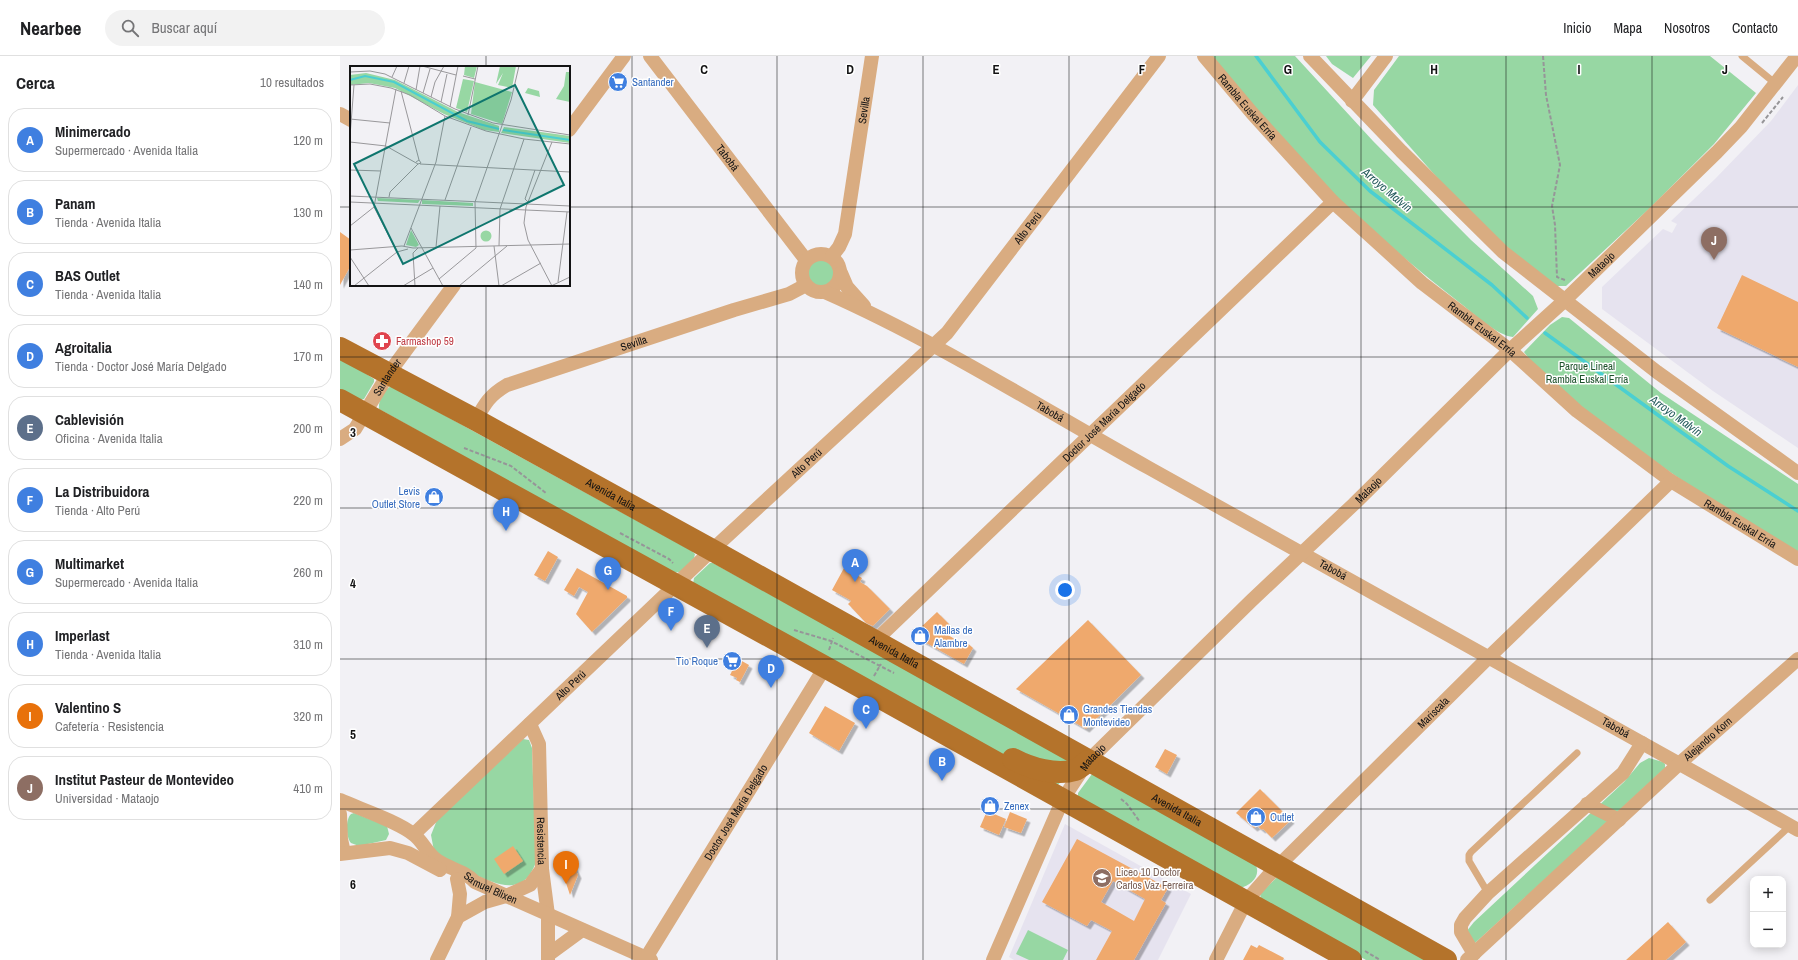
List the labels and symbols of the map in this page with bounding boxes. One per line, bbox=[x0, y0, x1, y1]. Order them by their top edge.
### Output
text: C bbox=[700, 61, 708, 78]
text: D bbox=[846, 61, 854, 78]
text: E bbox=[992, 61, 1000, 78]
text: F bbox=[1139, 61, 1146, 78]
text: G bbox=[1284, 61, 1292, 78]
text: H bbox=[1430, 61, 1438, 78]
text: I bbox=[1578, 61, 1581, 78]
text: J bbox=[1722, 61, 1728, 78]
inset map bbox=[350, 66, 570, 286]
supermarket icon: Santander bbox=[607, 71, 629, 93]
street label: Rambla Euskal Erría bbox=[1215, 71, 1280, 143]
place label: Santander bbox=[632, 75, 674, 89]
street label: Sevilla bbox=[855, 96, 873, 125]
street label: Tabobá bbox=[713, 142, 742, 174]
water label: Arroyo Malvín bbox=[1358, 164, 1415, 216]
street label: Alto Perú bbox=[1010, 209, 1044, 248]
pin: J bbox=[1701, 227, 1727, 260]
street label: Mataojo bbox=[1585, 249, 1618, 281]
street label: Rambla Euskal Erría bbox=[1445, 298, 1520, 360]
pharmacy icon: Farmashop 59 bbox=[371, 330, 393, 352]
street label: Sevilla bbox=[619, 332, 649, 354]
place label: Farmashop 59 bbox=[396, 334, 454, 348]
street label: Santander bbox=[370, 356, 404, 398]
park label: Parque Lineal Rambla Euskal Erría bbox=[1546, 359, 1628, 386]
street label: Doctor José María Delgado bbox=[1059, 379, 1148, 465]
water label: Arroyo Malvín bbox=[1646, 391, 1705, 440]
street label: Tabobá bbox=[1034, 398, 1067, 425]
text: 3 bbox=[350, 424, 356, 441]
street label: Alto Perú bbox=[787, 445, 825, 481]
street label: Avenida Italia bbox=[583, 474, 639, 514]
street label: Mataojo bbox=[1352, 474, 1385, 506]
place label: Levis Outlet Store bbox=[372, 484, 420, 511]
shop icon: Levis Outlet Store bbox=[423, 486, 445, 508]
street label: Rambla Euskal Erría bbox=[1701, 496, 1779, 551]
pin: H bbox=[493, 498, 519, 531]
pin: A bbox=[842, 549, 868, 582]
street label: Tabobá bbox=[1317, 556, 1349, 583]
pin: G bbox=[595, 557, 621, 590]
text: 4 bbox=[350, 575, 356, 592]
your location bbox=[1055, 580, 1075, 600]
pin: F bbox=[658, 598, 684, 631]
pin: E bbox=[694, 615, 720, 648]
place label: Mallas de Alambre bbox=[933, 623, 973, 650]
shop icon: Mallas de Alambre bbox=[909, 625, 931, 647]
street label: Avenida Italia bbox=[866, 632, 922, 671]
supermarket icon: Tio Roque bbox=[721, 650, 743, 672]
place label: Tio Roque bbox=[676, 654, 718, 668]
pin: D bbox=[758, 655, 784, 688]
street label: Alto Perú bbox=[551, 667, 589, 704]
street label: Mariscala bbox=[1414, 694, 1452, 731]
pin: C bbox=[853, 696, 879, 729]
place label: Grandes Tiendas Montevideo bbox=[1083, 702, 1153, 729]
shop icon: Grandes Tiendas Montevideo bbox=[1058, 704, 1080, 726]
street label: Tabobá bbox=[1599, 714, 1632, 741]
street label: Alejandro Korn bbox=[1680, 714, 1735, 764]
text: 5 bbox=[350, 726, 356, 743]
street label: Mataojo bbox=[1077, 741, 1109, 773]
pin: B bbox=[929, 748, 955, 781]
street label: Doctor José María Delgado bbox=[701, 762, 770, 863]
street label: Avenida Italia bbox=[1149, 790, 1205, 829]
shop icon: Zenex bbox=[979, 795, 1001, 817]
place label: Zenex bbox=[1004, 799, 1030, 813]
shop icon: Outlet bbox=[1245, 806, 1267, 828]
place label: Outlet bbox=[1270, 810, 1295, 824]
street label: Resistencia bbox=[534, 817, 549, 865]
pin: I bbox=[553, 851, 579, 884]
place label: Liceo 10 Doctor Carlos Vaz Ferreira bbox=[1116, 865, 1194, 892]
school or university icon: Liceo 10 Doctor Carlos Vaz Ferreira bbox=[1091, 867, 1113, 889]
street label: Samuel Blixen bbox=[461, 868, 520, 907]
text: 6 bbox=[350, 876, 356, 893]

